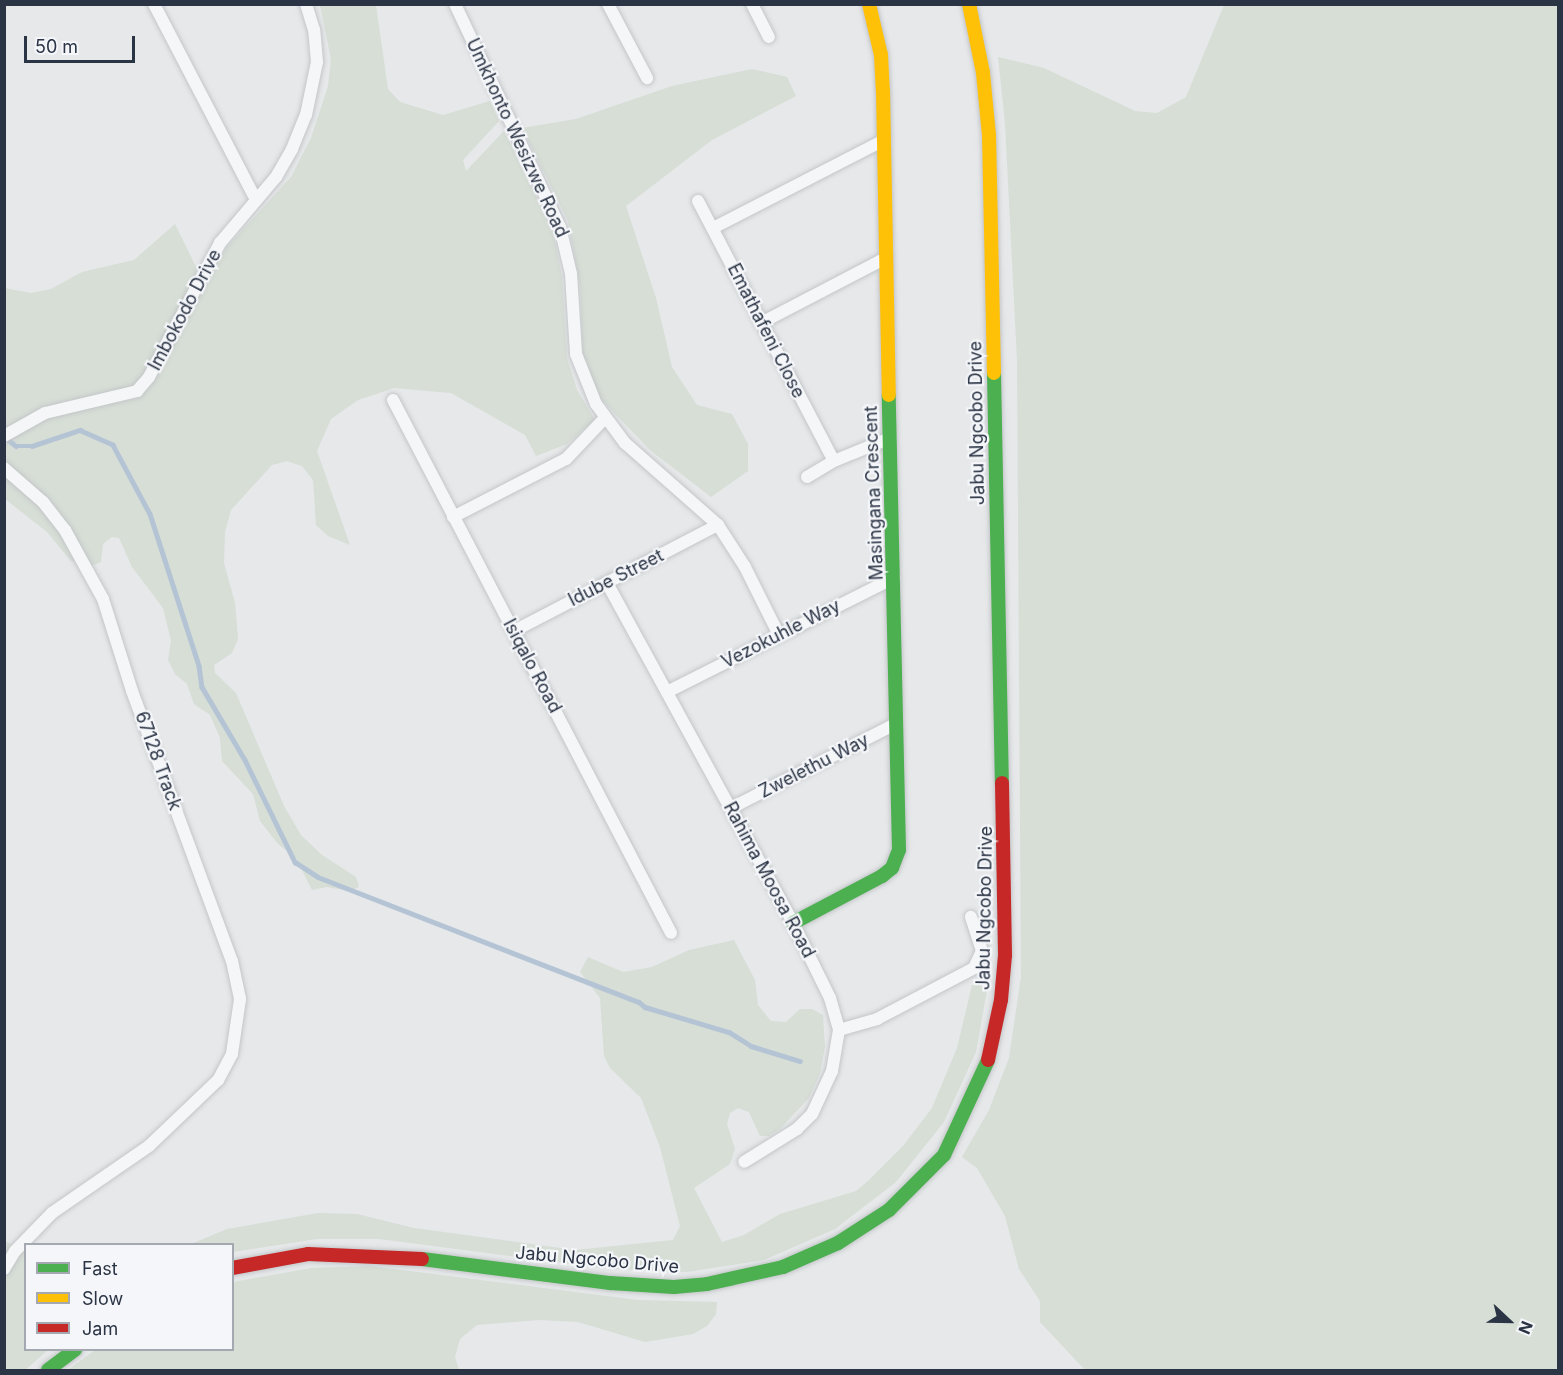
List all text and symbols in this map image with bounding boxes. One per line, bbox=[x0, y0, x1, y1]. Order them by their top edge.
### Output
scale bar bbox=[27, 24, 138, 62]
street label: Umkhonto Wesizwe Road bbox=[461, 35, 573, 241]
text: 50 m bbox=[35, 36, 78, 57]
street label: Imbokodo Drive bbox=[144, 246, 226, 374]
street label: Emathafeni Close bbox=[723, 260, 809, 402]
street label: Jabu Ngcobo Drive bbox=[965, 341, 989, 505]
street label: Masingana Crescent bbox=[860, 405, 888, 581]
street label: Idube Street bbox=[565, 545, 667, 611]
street label: Vezokuhle Way bbox=[718, 595, 844, 673]
street label: Isiqalo Road bbox=[498, 615, 566, 717]
street label: 67128 Track bbox=[130, 709, 186, 813]
street label: Zwelethu Way bbox=[756, 729, 872, 803]
street label: Rahima Moosa Road bbox=[719, 798, 819, 962]
street label: Jabu Ngcobo Drive bbox=[973, 826, 997, 990]
street label: Jabu Ngcobo Drive bbox=[514, 1242, 680, 1278]
legend bbox=[24, 1243, 234, 1351]
text: Fast bbox=[82, 1258, 118, 1279]
text: Slow bbox=[82, 1288, 123, 1309]
north arrow bbox=[1479, 1291, 1539, 1351]
text: Jam bbox=[82, 1318, 118, 1339]
text: N bbox=[1514, 1318, 1537, 1337]

